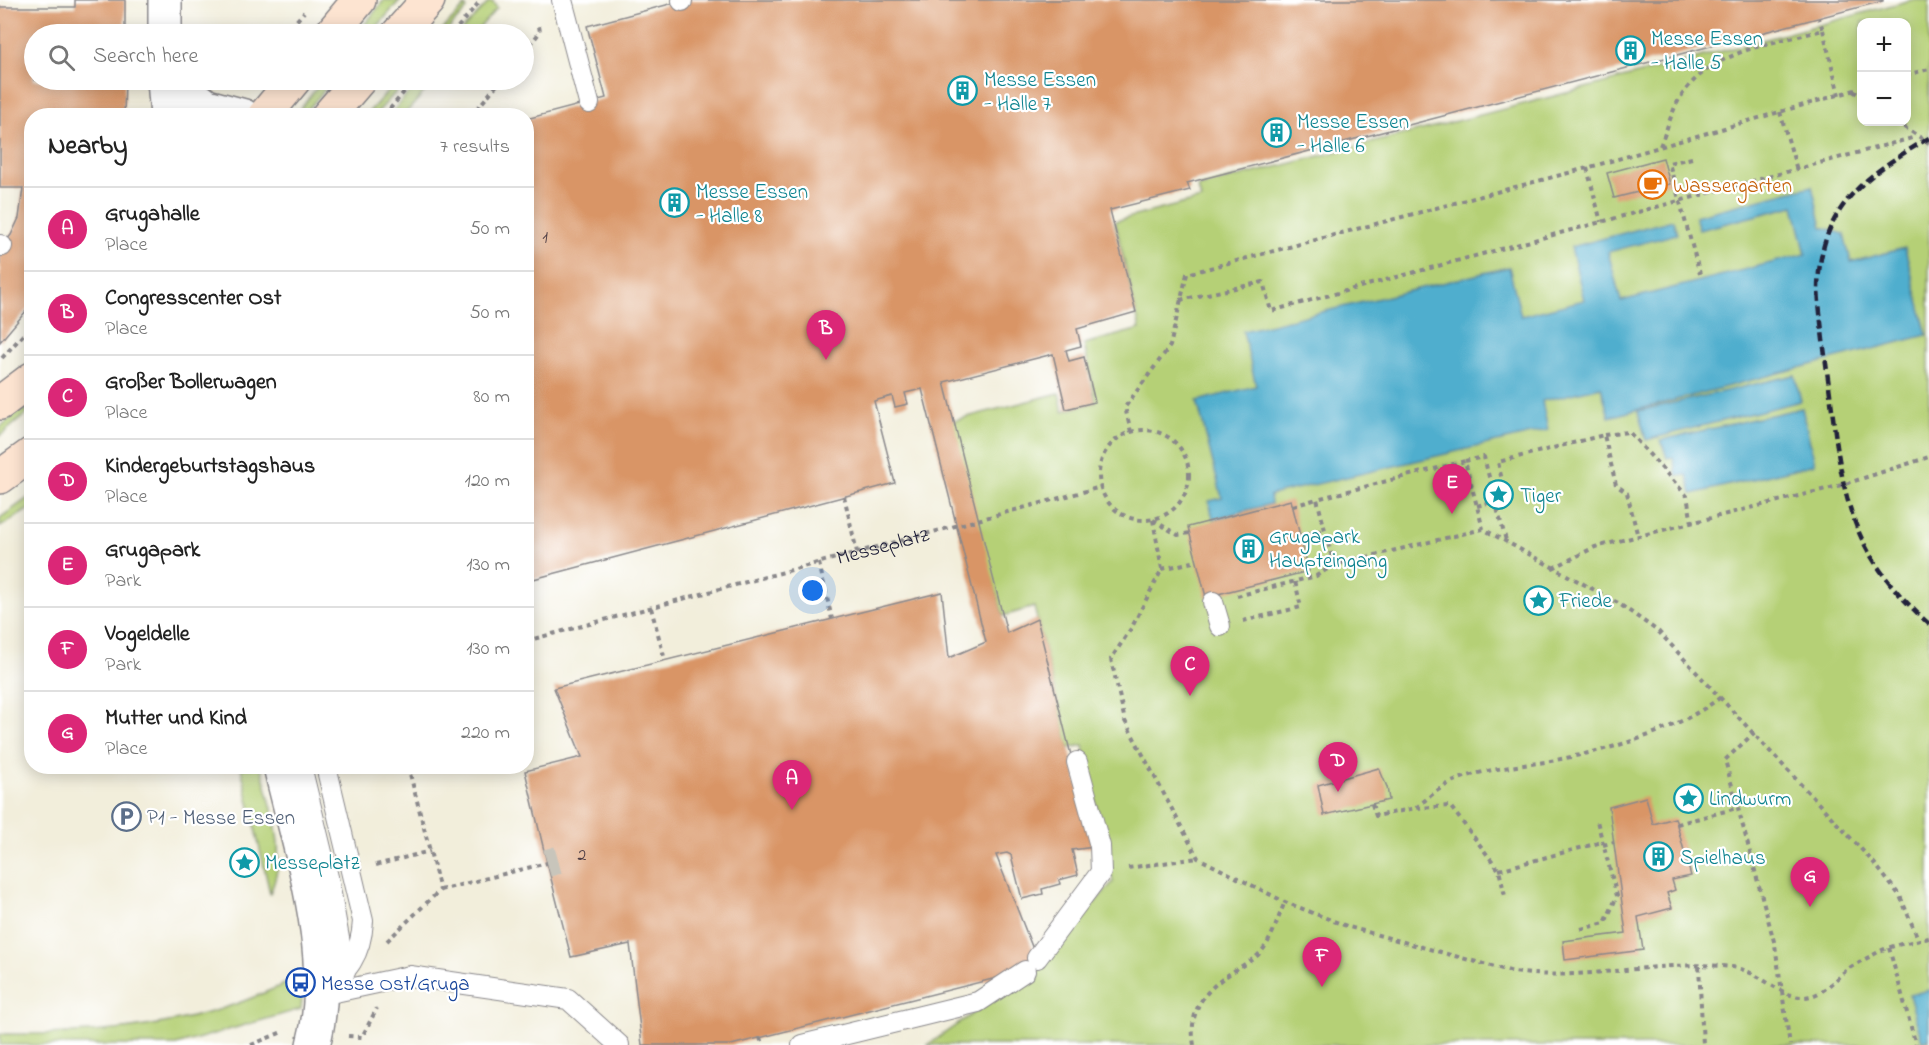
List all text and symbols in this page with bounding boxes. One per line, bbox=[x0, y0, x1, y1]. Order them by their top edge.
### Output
map controls bbox=[1857, 18, 1911, 126]
button: + bbox=[1857, 18, 1911, 72]
search box bbox=[24, 24, 534, 90]
place label: Messe Essen - Halle 5 bbox=[1651, 25, 1763, 79]
building icon: Messe Essen - Halle 5 bbox=[1614, 34, 1646, 66]
icon: search bbox=[45, 41, 78, 74]
text: Search here bbox=[93, 41, 198, 73]
place label: Messe Essen - Halle 7 bbox=[984, 66, 1096, 120]
button: − bbox=[1857, 72, 1911, 126]
building icon: Messe Essen - Halle 7 bbox=[947, 75, 979, 107]
place label: Messe Essen - Halle 6 bbox=[1297, 108, 1409, 162]
building icon: Messe Essen - Halle 6 bbox=[1260, 117, 1292, 149]
text: Nearby bbox=[48, 128, 127, 166]
text: 7 results bbox=[440, 133, 510, 162]
cafe icon: Wassergarten bbox=[1636, 169, 1668, 201]
place label: Wassergarten bbox=[1673, 172, 1792, 204]
place label: Messe Essen - Halle 8 bbox=[696, 178, 808, 232]
building icon: Messe Essen - Halle 8 bbox=[659, 187, 691, 219]
text: Grugahalle bbox=[105, 199, 200, 231]
text: A bbox=[61, 215, 74, 244]
text: 50 m bbox=[469, 215, 510, 244]
house number: 1 bbox=[542, 225, 548, 251]
text: Place bbox=[105, 231, 147, 260]
text: Congresscenter Ost bbox=[105, 283, 281, 315]
text: B bbox=[61, 299, 74, 328]
text: 50 m bbox=[469, 299, 510, 328]
pin: B bbox=[806, 310, 846, 360]
text: Place bbox=[105, 315, 147, 344]
text: Großer Bollerwagen bbox=[105, 367, 277, 399]
text: C bbox=[62, 383, 73, 412]
text: 80 m bbox=[473, 383, 510, 412]
text: Place bbox=[105, 399, 147, 428]
text: Kindergeburtstagshaus bbox=[105, 451, 315, 483]
pin: E bbox=[1432, 464, 1472, 514]
text: D bbox=[60, 467, 75, 496]
text: 120 m bbox=[465, 467, 510, 496]
place icon: Tiger bbox=[1483, 479, 1515, 511]
place label: Tiger bbox=[1520, 482, 1562, 514]
text: Place bbox=[105, 483, 147, 512]
street label: Messeplatz bbox=[833, 521, 933, 574]
place label: Grugapark Haupteingang bbox=[1269, 523, 1387, 579]
building icon: Grugapark Haupteingang bbox=[1232, 532, 1264, 564]
text: Grugapark bbox=[105, 535, 200, 567]
text: E bbox=[61, 551, 74, 580]
text: 130 m bbox=[466, 551, 510, 580]
text: Park bbox=[105, 567, 141, 596]
your location bbox=[798, 576, 827, 605]
place icon: Friede bbox=[1522, 584, 1554, 616]
place label: Friede bbox=[1558, 587, 1612, 617]
text: Vogeldelle bbox=[105, 619, 190, 651]
text: F bbox=[61, 635, 74, 664]
text: 130 m bbox=[466, 635, 510, 664]
pin: C bbox=[1170, 646, 1210, 696]
text: Park bbox=[105, 651, 141, 680]
text: Mutter und Kind bbox=[105, 703, 247, 735]
text: G bbox=[61, 719, 74, 748]
text: 220 m bbox=[461, 719, 510, 748]
text: Place bbox=[105, 735, 147, 764]
pin: D bbox=[1318, 742, 1358, 792]
pin: A bbox=[772, 760, 812, 810]
place icon: Lindwurm bbox=[1672, 782, 1704, 814]
place label: Lindwurm bbox=[1709, 785, 1791, 815]
parking icon: P1 - Messe Essen bbox=[110, 801, 142, 833]
place label: P1 - Messe Essen bbox=[147, 804, 295, 834]
building icon: Spielhaus bbox=[1643, 841, 1675, 873]
house number: 2 bbox=[578, 843, 587, 869]
place label: Spielhaus bbox=[1680, 844, 1766, 874]
place icon: Messeplatz bbox=[228, 846, 260, 878]
place label: Messeplatz bbox=[265, 849, 360, 879]
pin: G bbox=[1790, 858, 1830, 907]
pin: F bbox=[1302, 938, 1342, 987]
bus stop icon: Messe Ost/Gruga bbox=[284, 967, 316, 999]
place label: Messe Ost/Gruga bbox=[321, 970, 470, 1002]

